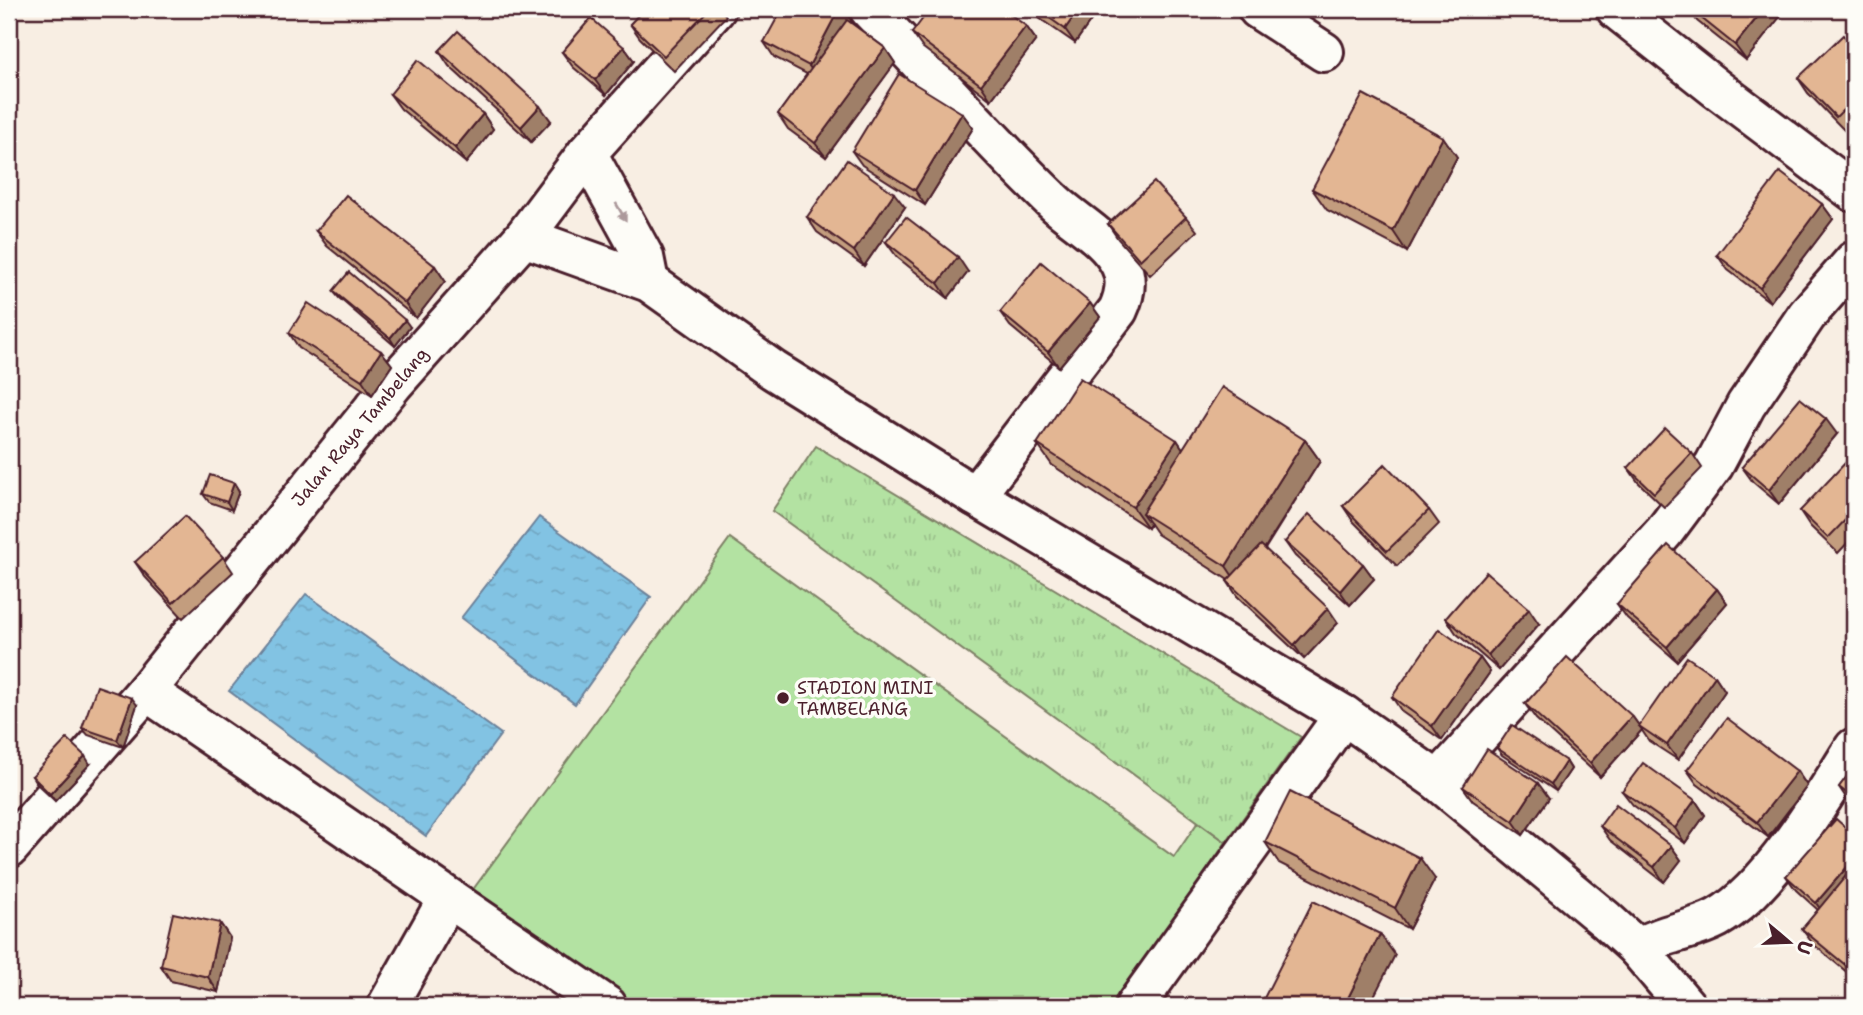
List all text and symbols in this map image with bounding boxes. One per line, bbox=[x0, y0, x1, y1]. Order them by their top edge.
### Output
one-way arrow bbox=[615, 203, 627, 222]
street label: Jalan Raya Tambelang bbox=[286, 342, 434, 512]
place label: STADION MINI TAMBELANG bbox=[797, 676, 934, 721]
marker: STADION MINI TAMBELANG bbox=[775, 690, 791, 706]
north arrow bbox=[1755, 906, 1825, 976]
text: U bbox=[1791, 937, 1819, 958]

